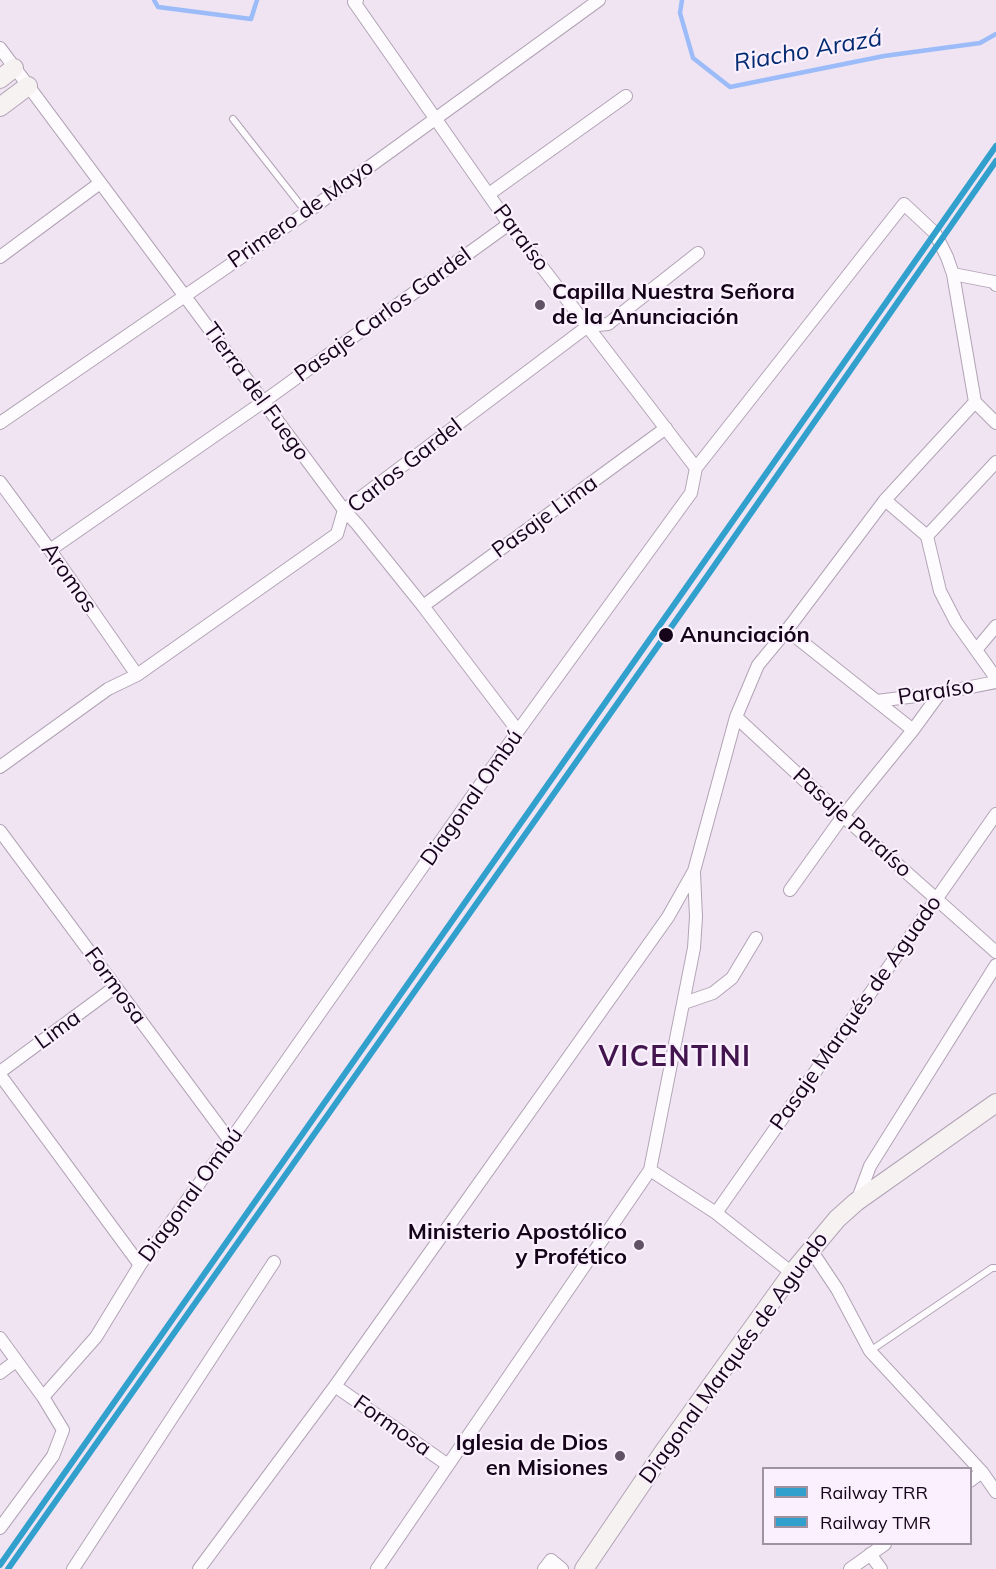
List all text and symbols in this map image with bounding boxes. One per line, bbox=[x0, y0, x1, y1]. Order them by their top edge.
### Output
water label: Riacho Arazá bbox=[732, 24, 884, 78]
street label: Primero de Mayo bbox=[223, 154, 379, 274]
street label: Paraíso bbox=[487, 199, 555, 277]
street label: Pasaje Carlos Gardel bbox=[290, 242, 476, 388]
place label: Capilla Nuestra Señora de la Anunciación bbox=[552, 279, 795, 330]
marker: Capilla Nuestra Señora de la Anunciación bbox=[533, 298, 547, 312]
street label: Tierra del Fuego bbox=[197, 318, 315, 466]
street label: Carlos Gardel bbox=[343, 413, 467, 519]
street label: Pasaje Lima bbox=[487, 470, 603, 564]
street label: Aromos bbox=[35, 538, 103, 618]
place label: Anunciación bbox=[680, 622, 810, 648]
marker: Anunciación bbox=[657, 626, 675, 644]
street label: Paraíso bbox=[896, 673, 976, 711]
street label: Diagonal Ombú bbox=[415, 725, 529, 871]
street label: Pasaje Paraíso bbox=[787, 763, 917, 883]
street label: Pasaje Marqués de Aguado bbox=[765, 891, 947, 1135]
street label: Formosa bbox=[78, 942, 152, 1030]
street label: Lima bbox=[30, 1005, 86, 1055]
district label: VICENTINI bbox=[599, 1041, 751, 1075]
street label: Diagonal Ombú bbox=[133, 1123, 249, 1267]
place label: Ministerio Apostólico y Profético bbox=[408, 1219, 627, 1270]
street label: Diagonal Marqués de Aguado bbox=[634, 1227, 834, 1489]
marker: Ministerio Apostólico y Profético bbox=[632, 1238, 646, 1252]
street label: Formosa bbox=[348, 1390, 436, 1462]
place label: Iglesia de Dios en Misiones bbox=[456, 1430, 608, 1482]
marker: Iglesia de Dios en Misiones bbox=[613, 1449, 627, 1463]
legend bbox=[762, 1467, 972, 1545]
text: Railway TRR bbox=[820, 1481, 928, 1504]
text: Railway TMR bbox=[820, 1511, 931, 1534]

